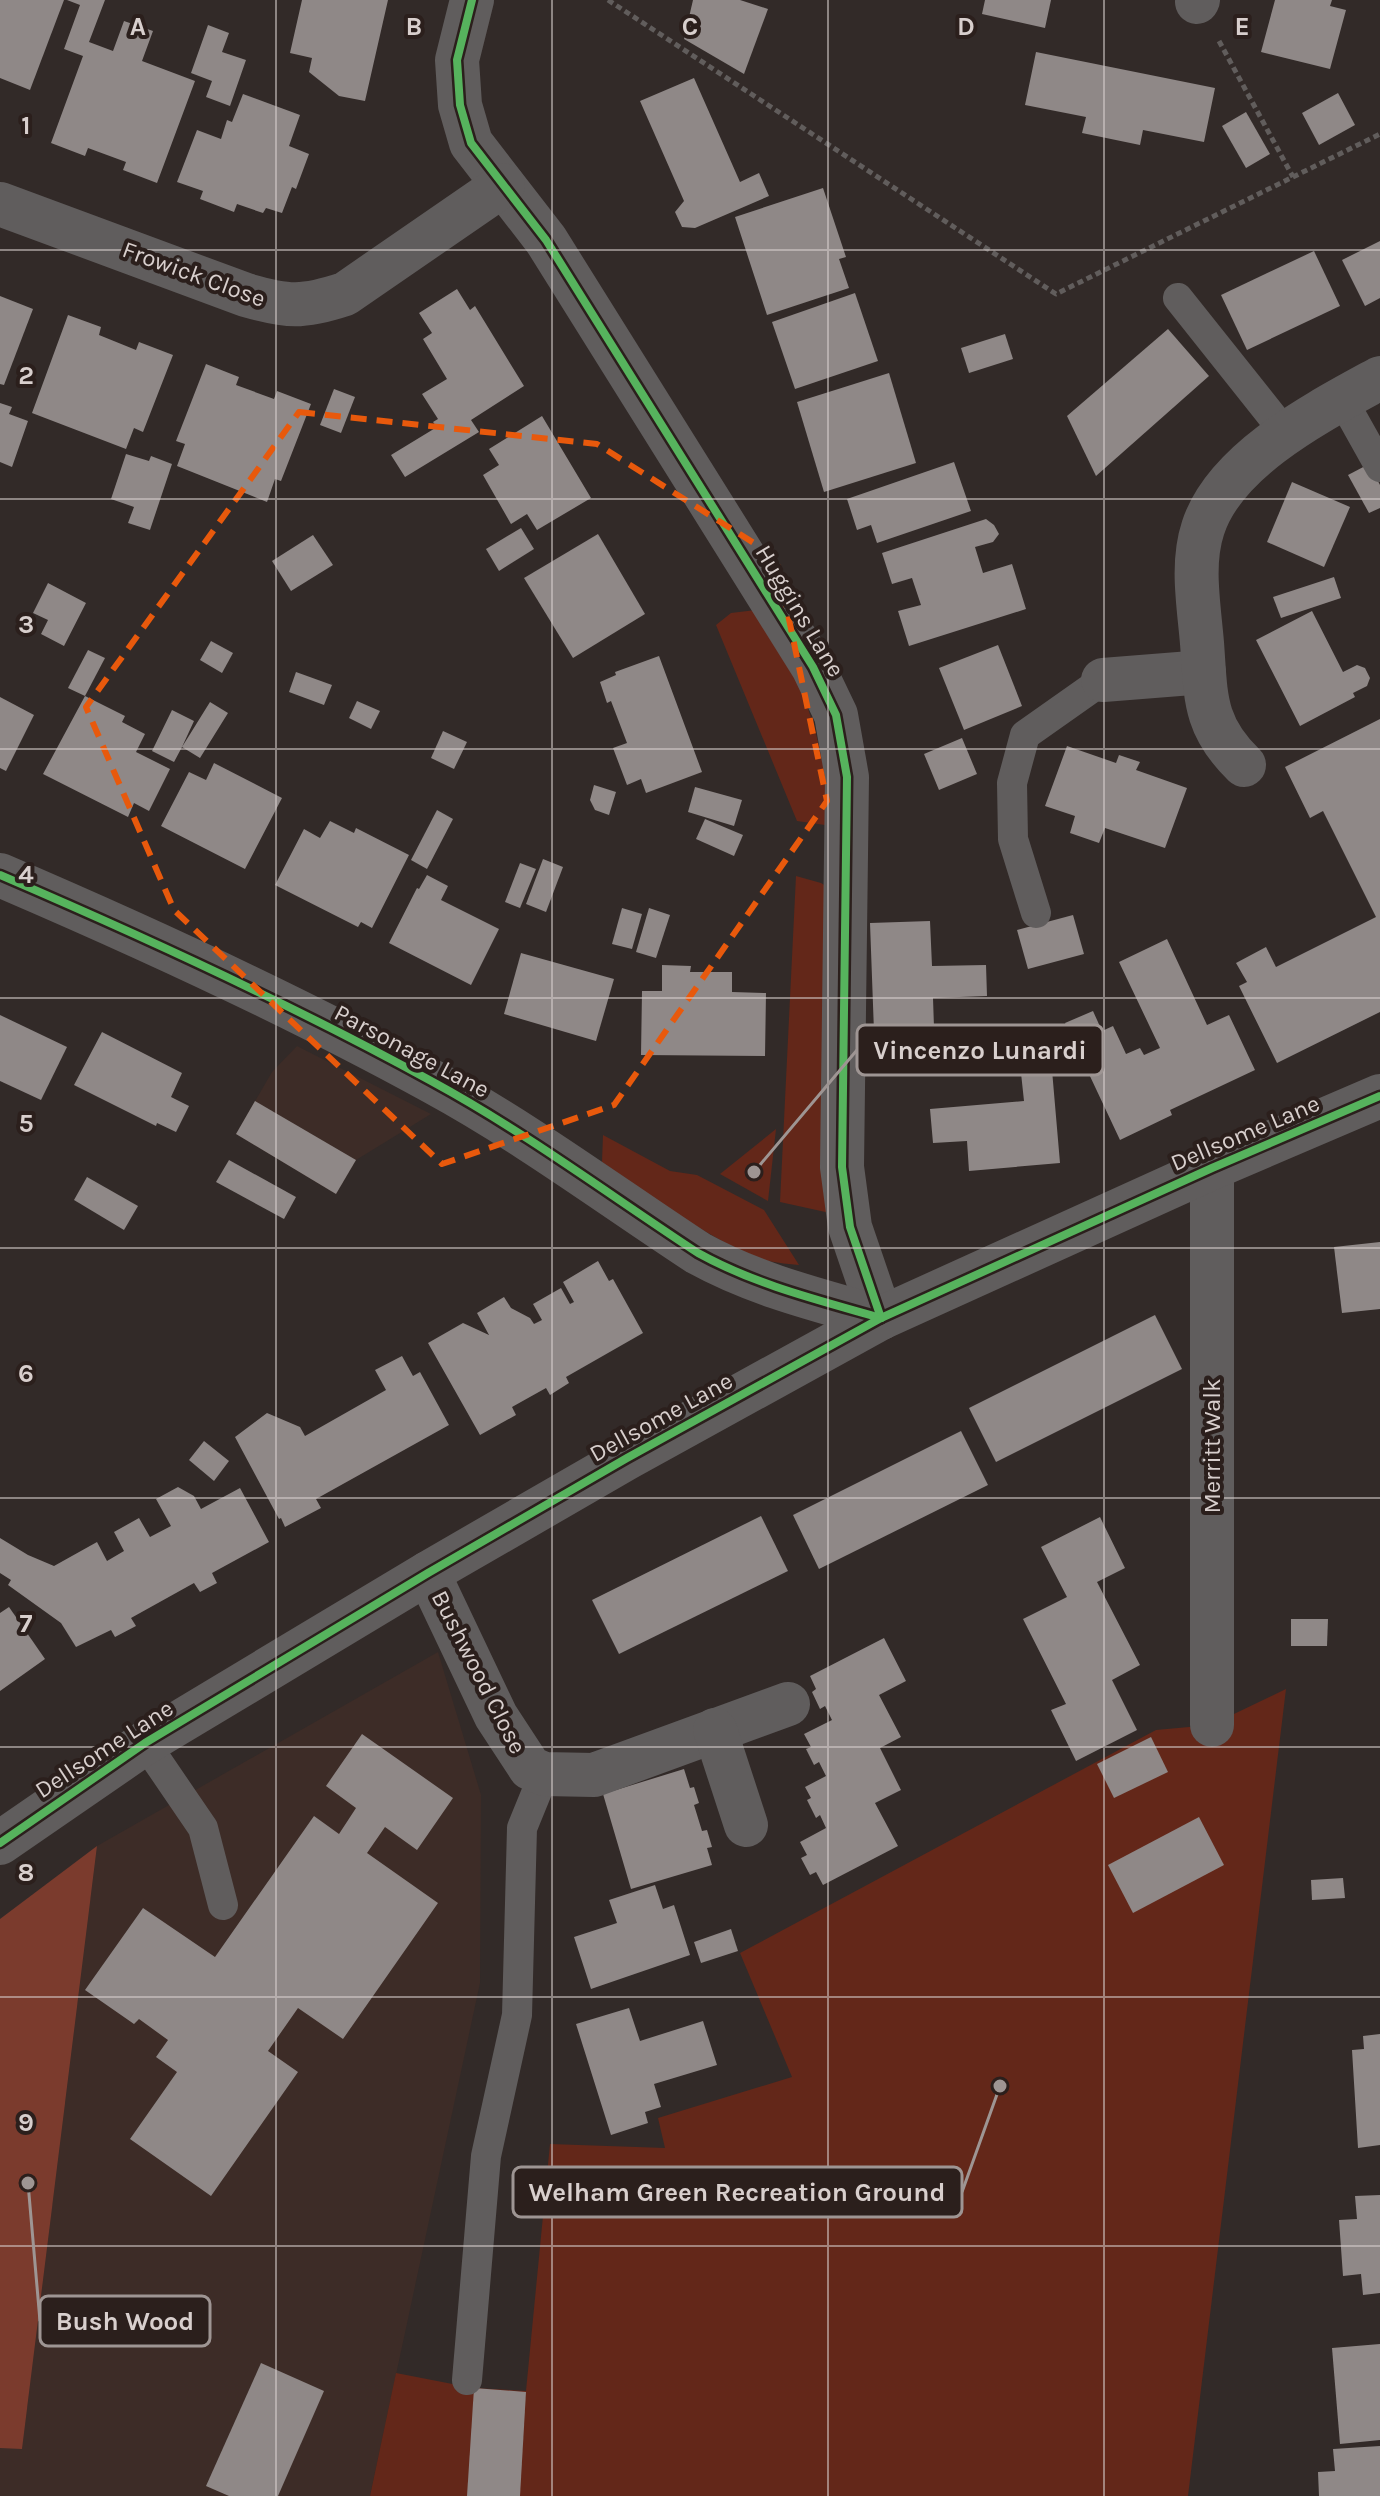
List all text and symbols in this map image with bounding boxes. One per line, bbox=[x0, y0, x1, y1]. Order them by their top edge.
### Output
text: A bbox=[130, 11, 146, 42]
text: B bbox=[406, 11, 422, 42]
text: C bbox=[682, 11, 698, 42]
text: D bbox=[957, 11, 975, 42]
text: E bbox=[1234, 11, 1250, 42]
text: 1 bbox=[21, 110, 31, 141]
street label: Frowick Close bbox=[119, 235, 269, 313]
text: 2 bbox=[18, 360, 34, 391]
street label: Huggins Lane bbox=[750, 540, 850, 682]
text: 3 bbox=[18, 609, 34, 640]
text: 4 bbox=[18, 859, 34, 890]
street label: Parsonage Lane bbox=[330, 998, 494, 1104]
callout: Vincenzo Lunardi bbox=[857, 1025, 1103, 1075]
text: Vincenzo Lunardi bbox=[873, 1035, 1087, 1066]
street label: Dellsome Lane bbox=[1166, 1089, 1324, 1177]
text: 5 bbox=[18, 1108, 34, 1139]
text: 6 bbox=[18, 1358, 34, 1389]
street label: Dellsome Lane bbox=[585, 1366, 737, 1468]
street label: Merritt Walk bbox=[1198, 1378, 1226, 1514]
street label: Bushwood Close bbox=[426, 1586, 532, 1758]
text: 7 bbox=[20, 1608, 33, 1639]
street label: Dellsome Lane bbox=[30, 1694, 178, 1804]
text: 8 bbox=[18, 1857, 34, 1888]
text: 9 bbox=[18, 2107, 34, 2138]
callout: Welham Green Recreation Ground bbox=[513, 2167, 962, 2217]
text: Welham Green Recreation Ground bbox=[529, 2177, 945, 2208]
callout: Bush Wood bbox=[40, 2296, 210, 2346]
text: Bush Wood bbox=[56, 2306, 194, 2337]

